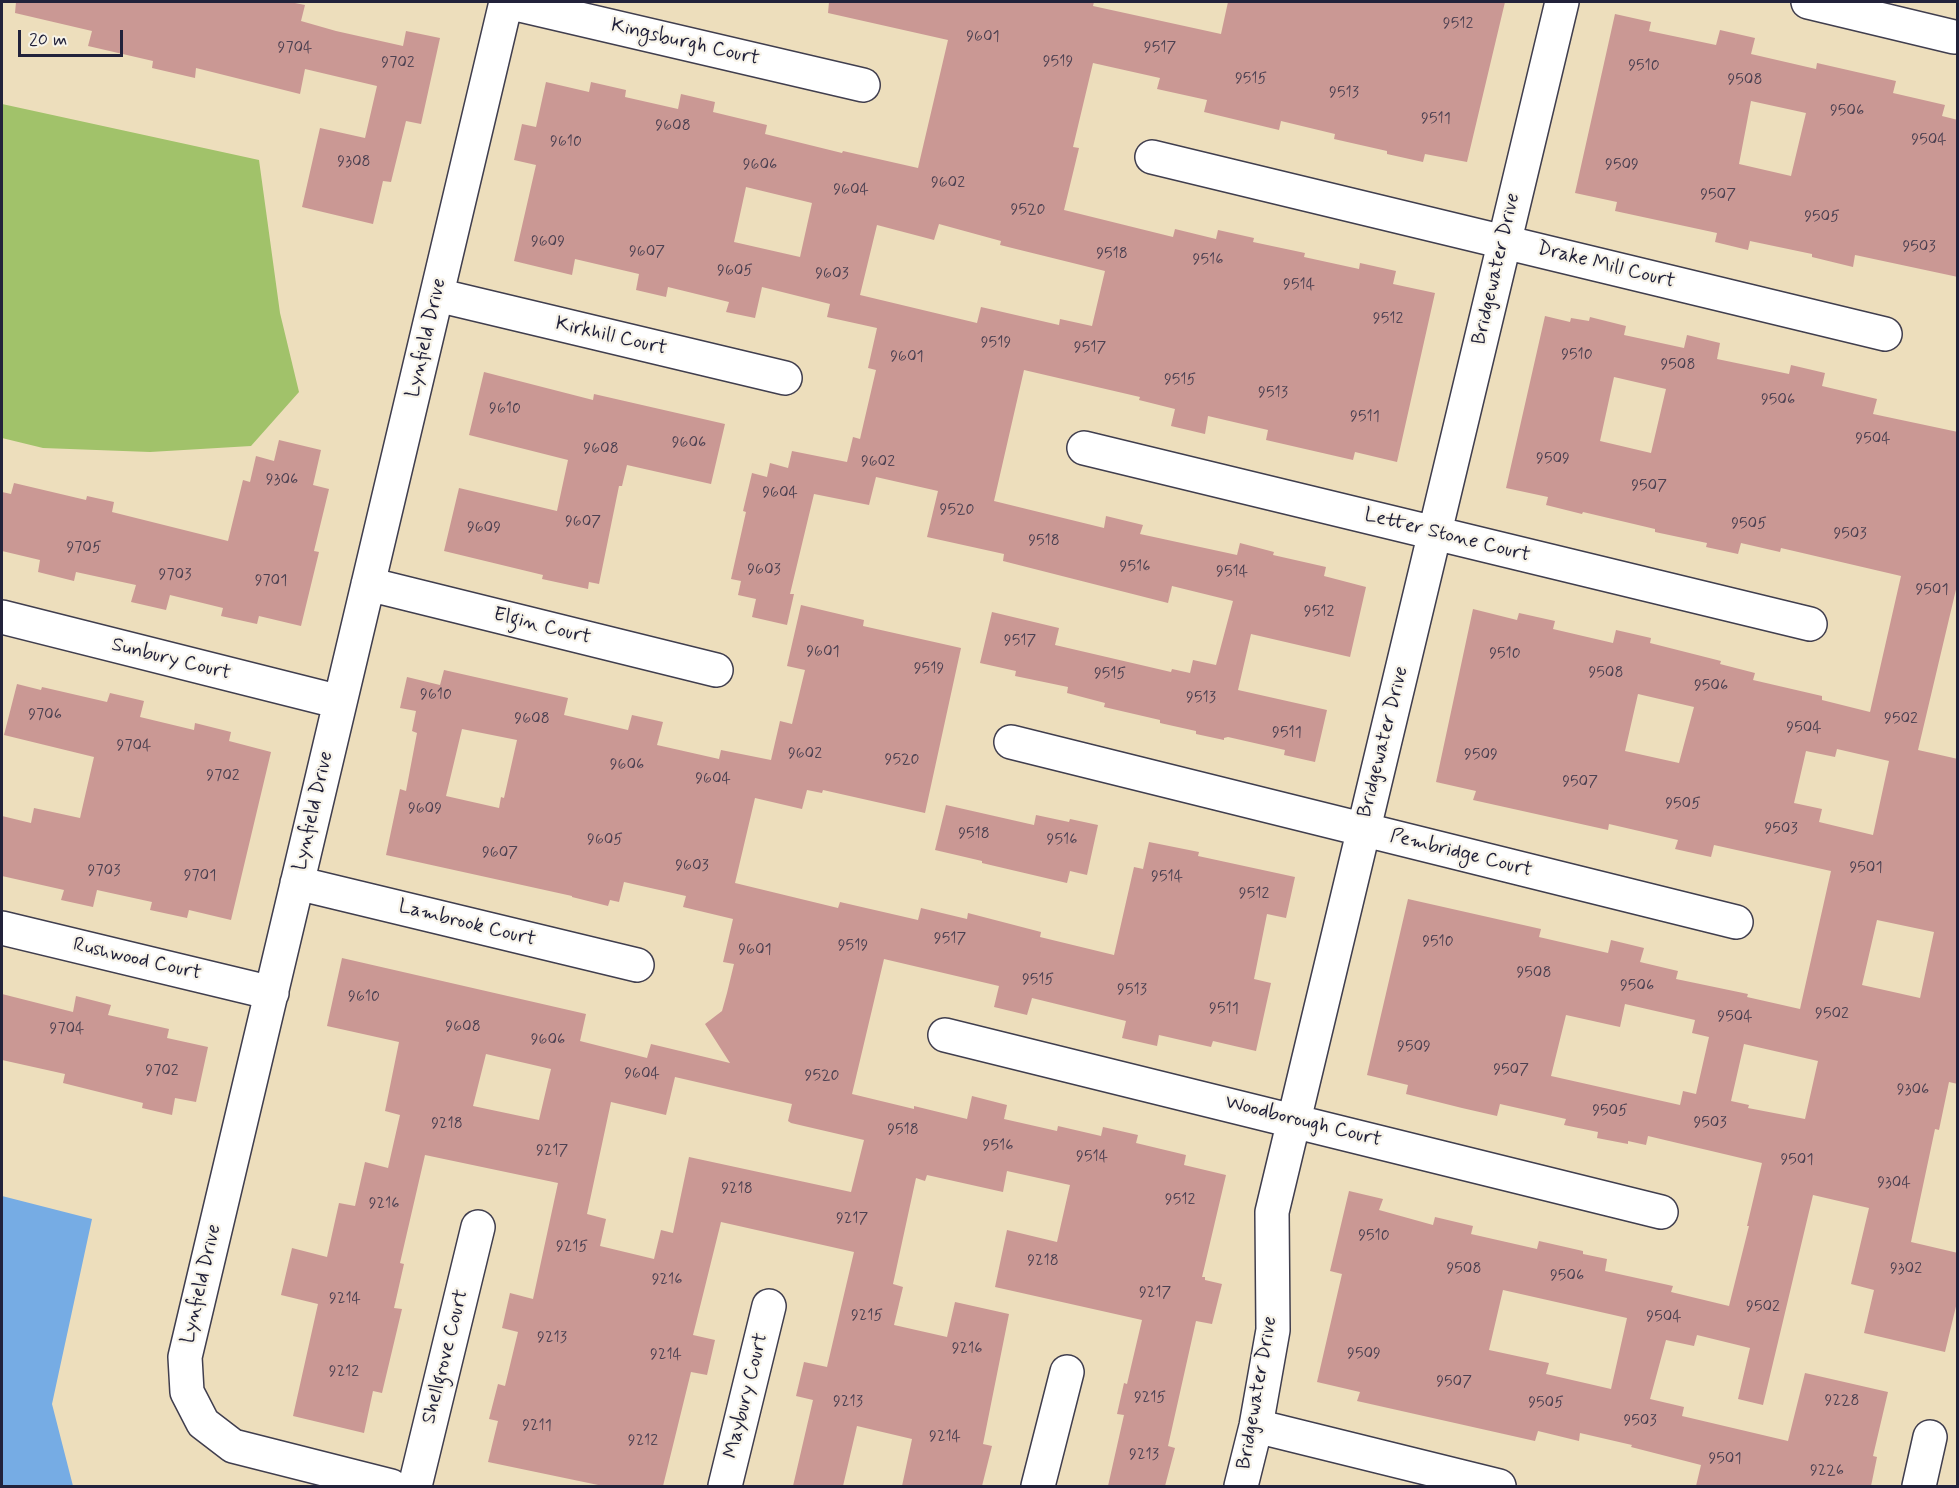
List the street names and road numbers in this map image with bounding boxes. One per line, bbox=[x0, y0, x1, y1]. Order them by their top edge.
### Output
street label: Kingsburgh Court bbox=[608, 14, 762, 72]
street label: Bridgewater Drive bbox=[1468, 191, 1526, 347]
street label: Drake Mill Court bbox=[1535, 237, 1677, 295]
street label: Lynfield Drive bbox=[402, 276, 452, 400]
street label: Kirkhill Court bbox=[553, 313, 669, 361]
street label: Letter Stone Court bbox=[1362, 504, 1532, 568]
street label: Elgin Court bbox=[491, 603, 593, 651]
street label: Sunbury Court bbox=[109, 634, 233, 686]
street label: Bridgewater Drive bbox=[1354, 664, 1414, 820]
street label: Lynfield Drive bbox=[289, 749, 339, 873]
street label: Pembridge Court bbox=[1387, 825, 1535, 883]
street label: Lambrook Court bbox=[396, 895, 538, 953]
street label: Rushwood Court bbox=[71, 934, 203, 986]
street label: Woodborough Court bbox=[1222, 1091, 1384, 1153]
street label: Lynfield Drive bbox=[177, 1222, 227, 1346]
street label: Shellgrove Court bbox=[418, 1287, 474, 1427]
street label: Bridgewater Drive bbox=[1233, 1315, 1283, 1471]
street label: Maybury Court bbox=[720, 1331, 774, 1461]

